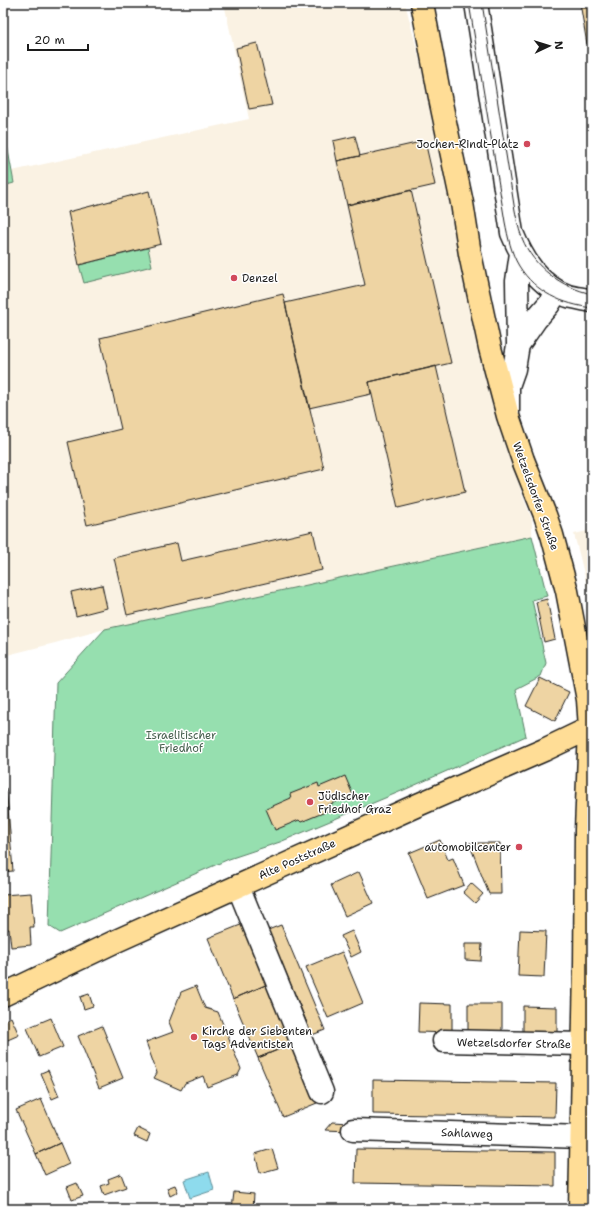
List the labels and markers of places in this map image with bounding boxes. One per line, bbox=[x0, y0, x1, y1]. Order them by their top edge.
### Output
place label: Jochen-Rindt-Platz bbox=[416, 137, 519, 152]
marker: Jochen-Rindt-Platz bbox=[522, 139, 532, 149]
place label: Denzel bbox=[242, 271, 278, 286]
marker: Denzel bbox=[229, 273, 239, 283]
place label: Jüdischer Friedhof Graz bbox=[318, 789, 392, 817]
marker: Jüdischer Friedhof Graz bbox=[305, 797, 315, 807]
place label: automobilcenter bbox=[424, 840, 511, 855]
marker: automobilcenter bbox=[514, 842, 524, 852]
place label: Kirche der Siebenten Tags Adventisten bbox=[202, 1024, 312, 1052]
marker: Kirche der Siebenten Tags Adventisten bbox=[189, 1032, 199, 1042]

